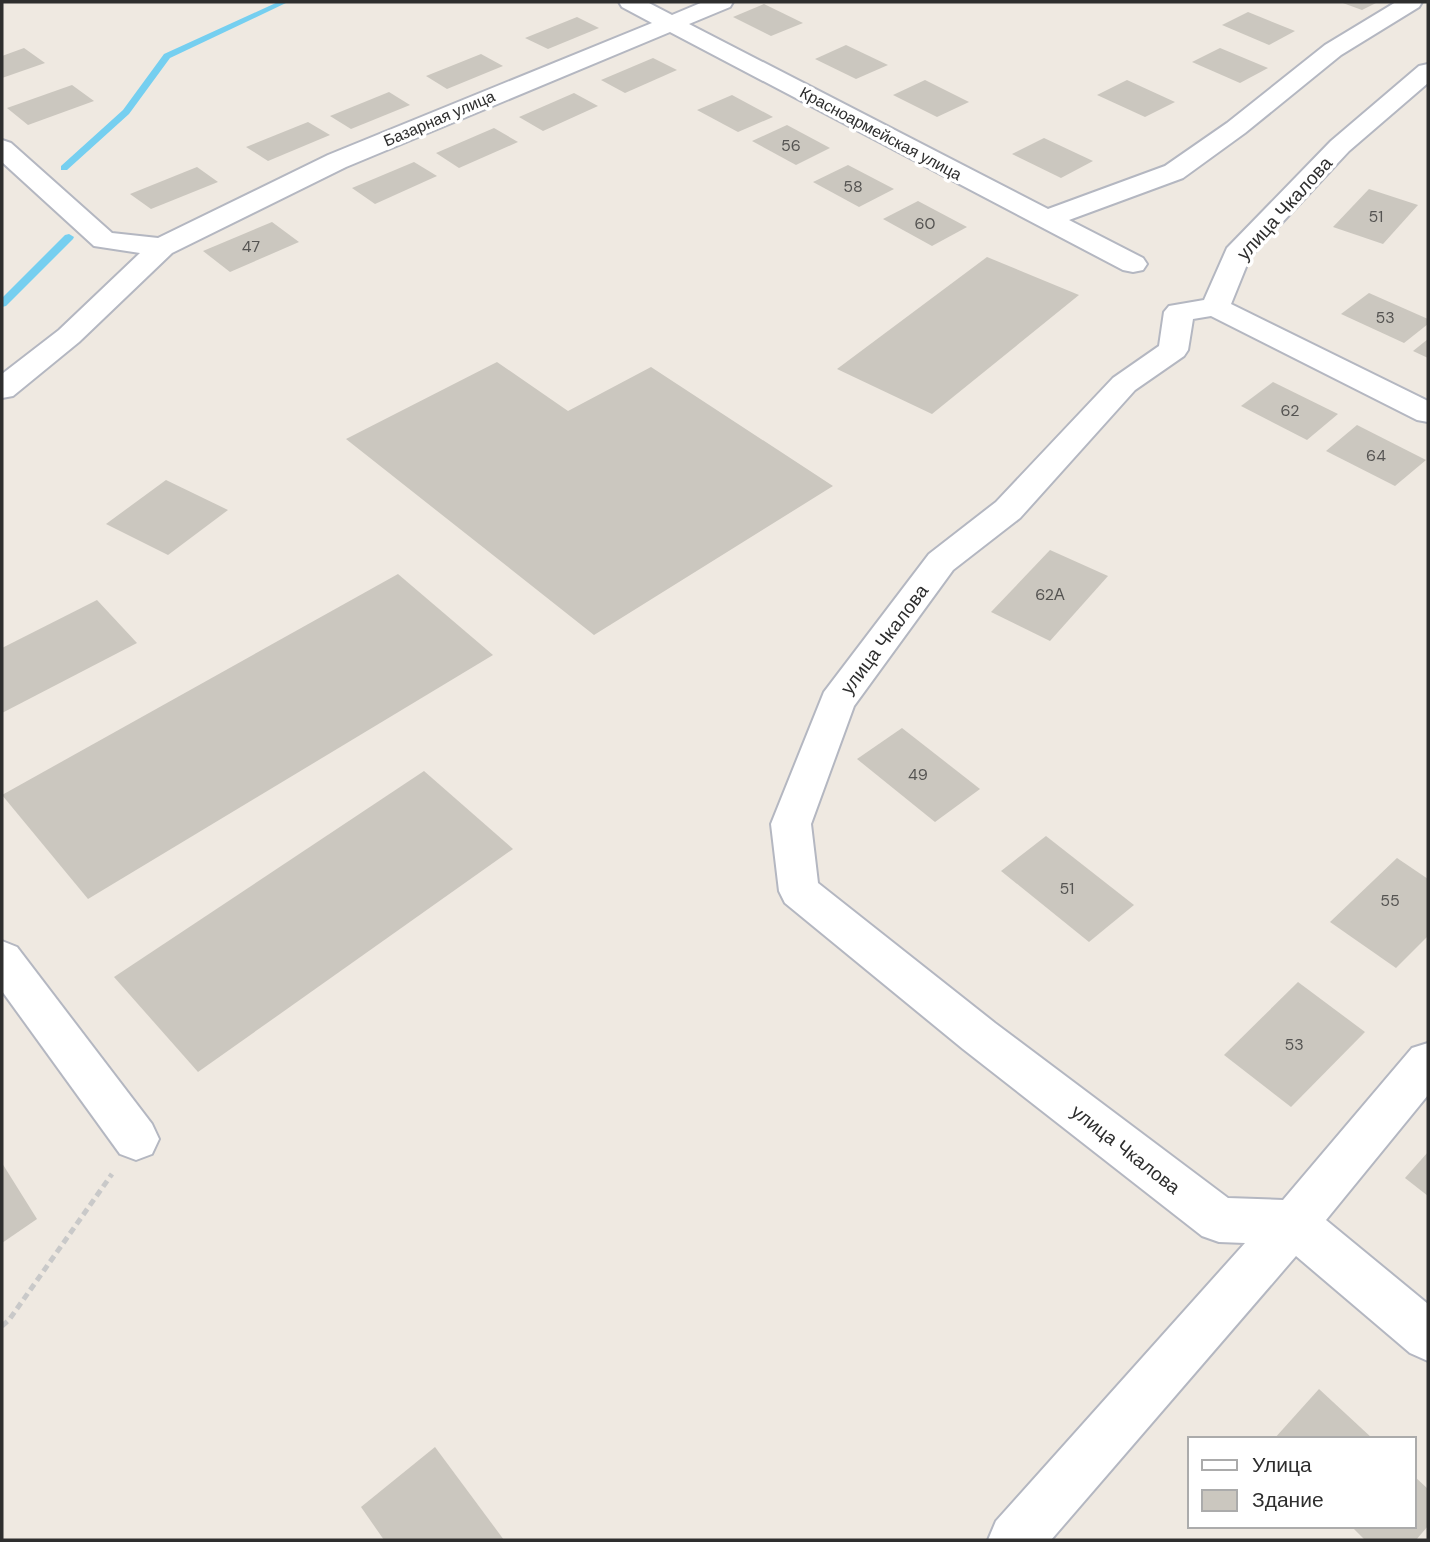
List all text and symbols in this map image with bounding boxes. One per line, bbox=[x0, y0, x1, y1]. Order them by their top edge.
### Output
street label: Красноармейская улица bbox=[796, 82, 966, 185]
street label: Базарная улица bbox=[380, 86, 498, 151]
house number: 56 bbox=[781, 135, 801, 156]
street label: улица Чкалова bbox=[1231, 151, 1338, 266]
house number: 58 bbox=[843, 176, 863, 197]
house number: 51 bbox=[1369, 206, 1383, 227]
house number: 60 bbox=[915, 213, 936, 234]
house number: 47 bbox=[242, 236, 260, 257]
house number: 53 bbox=[1375, 307, 1395, 328]
house number: 62 bbox=[1281, 400, 1299, 421]
house number: 64 bbox=[1366, 445, 1386, 466]
street label: улица Чкалова bbox=[835, 579, 934, 699]
house number: 62А bbox=[1035, 584, 1065, 605]
house number: 49 bbox=[908, 764, 928, 785]
house number: 51 bbox=[1060, 878, 1074, 899]
house number: 55 bbox=[1380, 890, 1400, 911]
house number: 53 bbox=[1284, 1034, 1304, 1055]
street label: улица Чкалова bbox=[1066, 1099, 1186, 1200]
legend bbox=[1188, 1437, 1416, 1528]
text: Улица bbox=[1252, 1451, 1312, 1479]
text: Здание bbox=[1252, 1486, 1324, 1514]

